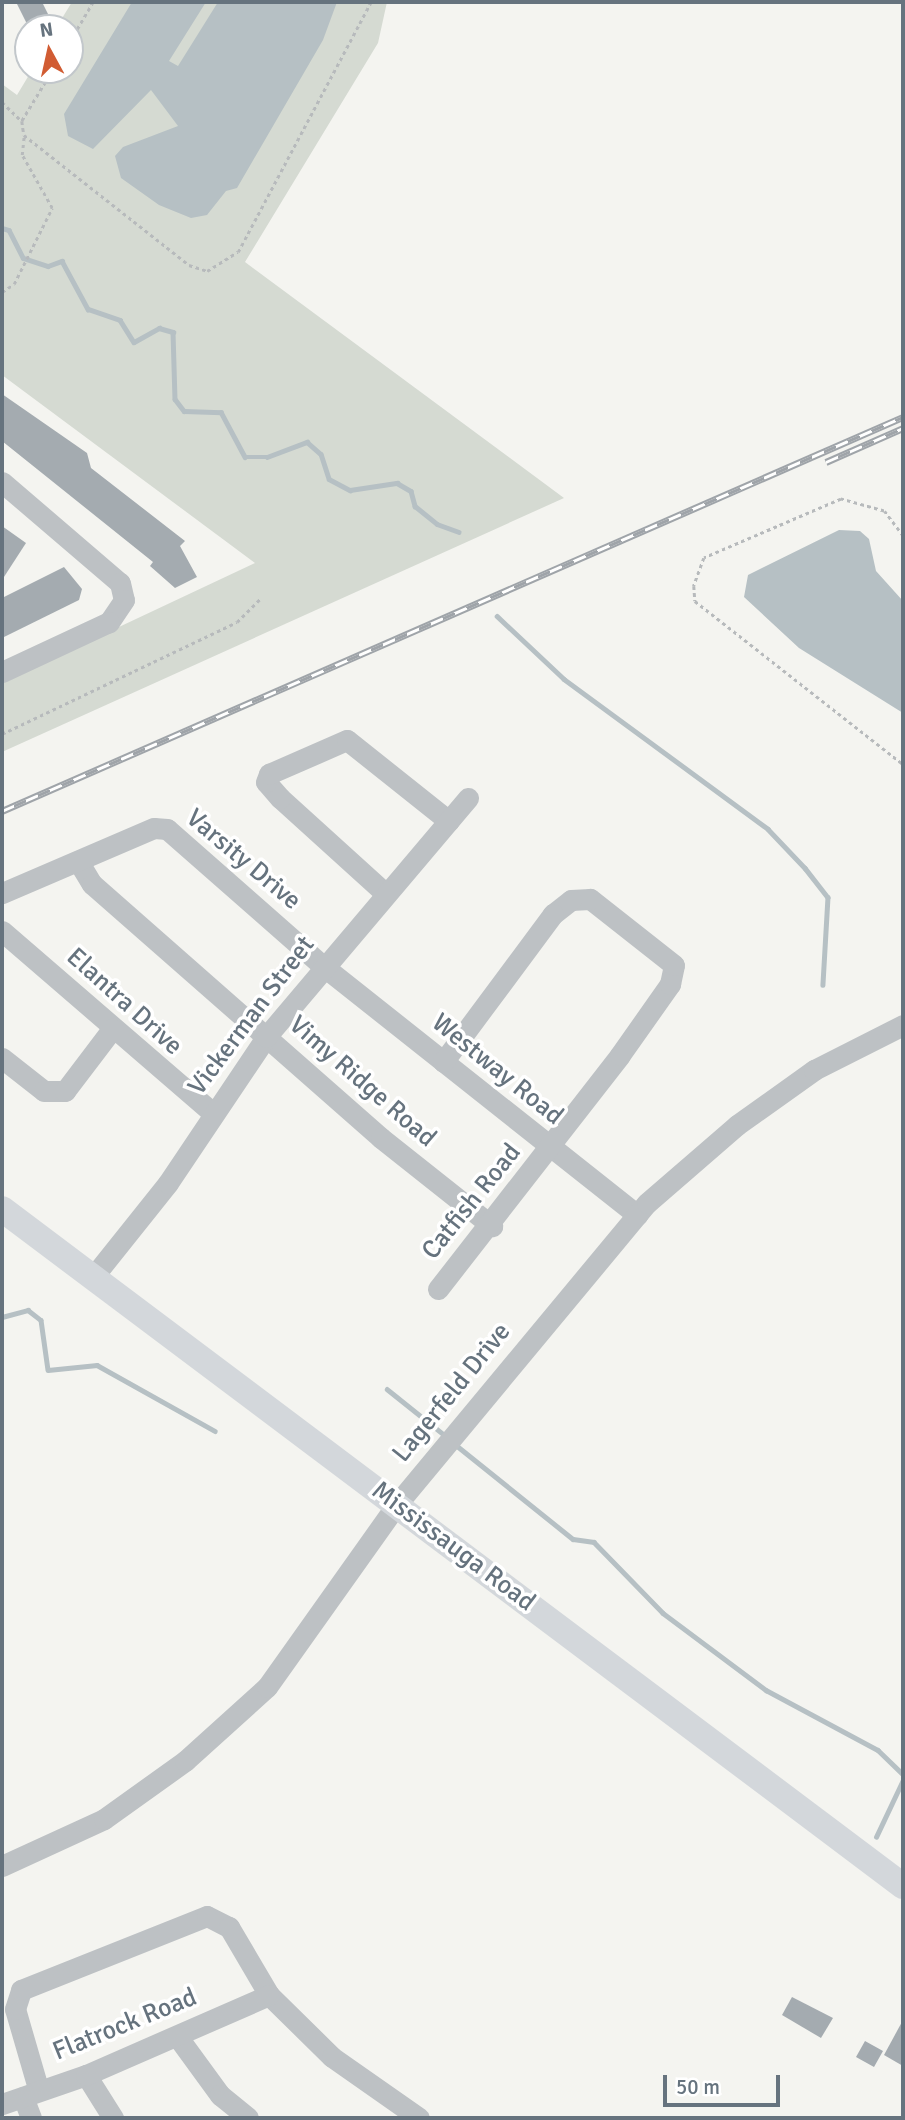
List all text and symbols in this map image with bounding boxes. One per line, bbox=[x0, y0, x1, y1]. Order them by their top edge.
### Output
north arrow bbox=[14, 14, 84, 84]
text: N bbox=[38, 17, 55, 43]
street label: Varsity Drive bbox=[179, 803, 307, 917]
street label: Vickerman Street bbox=[182, 930, 322, 1102]
street label: Elantra Drive bbox=[60, 942, 188, 1062]
street label: Westway Road bbox=[425, 1008, 569, 1132]
street label: Vimy Ridge Road bbox=[282, 1010, 442, 1154]
street label: Catfish Road bbox=[416, 1138, 528, 1266]
street label: Lagerfeld Drive bbox=[386, 1317, 518, 1469]
street label: Mississauga Road bbox=[365, 1475, 541, 1619]
street label: Flatrock Road bbox=[48, 1982, 202, 2068]
scale bar bbox=[667, 2060, 784, 2104]
text: 50 m bbox=[676, 2074, 720, 2100]

